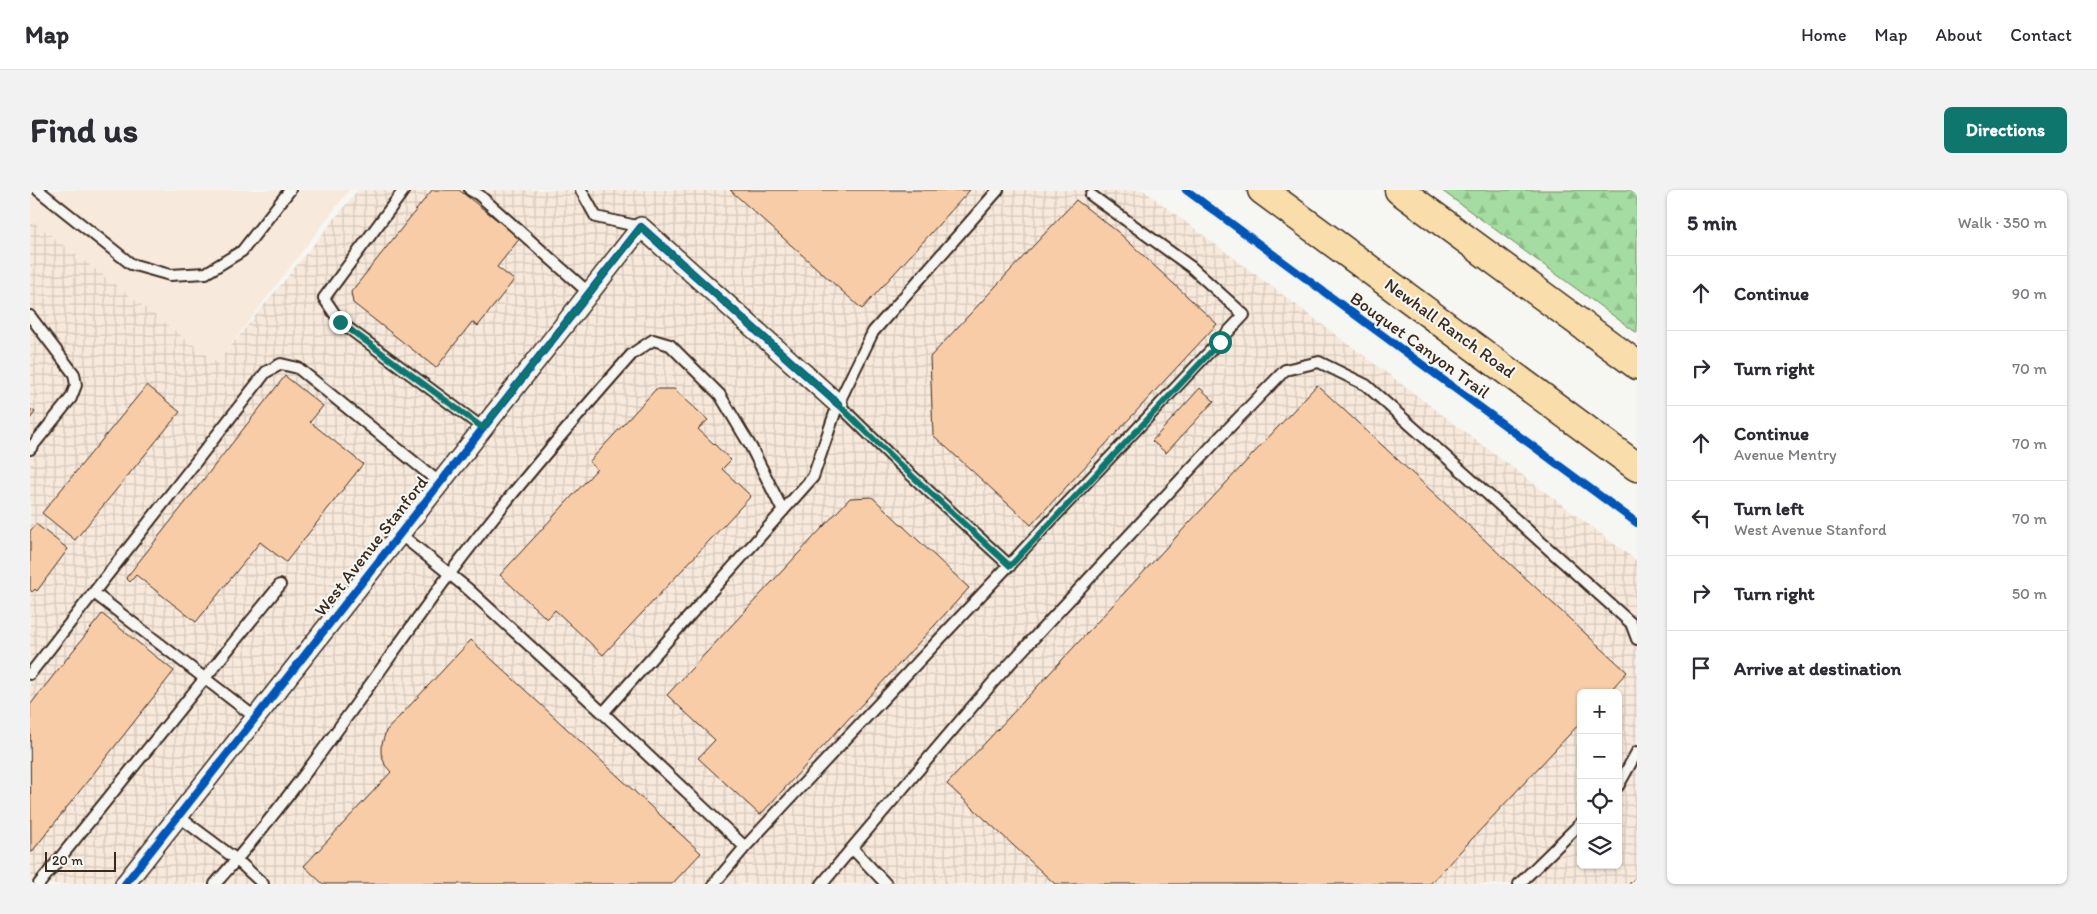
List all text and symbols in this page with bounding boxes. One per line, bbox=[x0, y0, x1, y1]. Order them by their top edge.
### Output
text: Map bbox=[25, 20, 69, 49]
text: Home bbox=[1801, 24, 1847, 46]
text: Map bbox=[1875, 24, 1908, 46]
text: About bbox=[1936, 24, 1982, 46]
text: Contact bbox=[2010, 24, 2072, 46]
button: Directions bbox=[1944, 107, 2067, 153]
text: Find us bbox=[30, 109, 138, 151]
text: 5 min bbox=[1687, 210, 1737, 235]
text: Walk · 350 m bbox=[1958, 213, 2047, 232]
street label: Newhall Ranch Road bbox=[1380, 273, 1520, 383]
icon: ahead bbox=[1687, 279, 1715, 307]
text: Continue bbox=[1734, 282, 1809, 305]
text: 90 m bbox=[2012, 284, 2047, 303]
street label: Bouquet Canyon Trail bbox=[1346, 287, 1494, 403]
route end bbox=[329, 311, 352, 334]
route start bbox=[1209, 331, 1232, 354]
icon: right bbox=[1687, 354, 1715, 382]
text: Turn right bbox=[1734, 357, 1815, 380]
text: 70 m bbox=[2012, 359, 2047, 378]
text: Continue bbox=[1734, 422, 1809, 445]
icon: ahead bbox=[1687, 429, 1715, 457]
text: 70 m bbox=[2012, 434, 2047, 453]
text: Avenue Mentry bbox=[1734, 445, 1837, 464]
street label: West Avenue Stanford bbox=[309, 471, 433, 620]
text: Turn left bbox=[1734, 497, 1804, 520]
icon: left bbox=[1687, 504, 1715, 532]
text: 70 m bbox=[2012, 509, 2047, 528]
text: West Avenue Stanford bbox=[1734, 520, 1887, 539]
icon: right bbox=[1687, 579, 1715, 607]
text: Turn right bbox=[1734, 582, 1815, 605]
text: 50 m bbox=[2012, 584, 2047, 603]
icon: arrive bbox=[1687, 654, 1715, 682]
text: Arrive at destination bbox=[1734, 657, 1901, 680]
map controls bbox=[1577, 689, 1622, 869]
button: + bbox=[1577, 689, 1622, 734]
button: − bbox=[1577, 734, 1622, 779]
button: locate bbox=[1577, 779, 1622, 824]
button: layers bbox=[1577, 824, 1622, 869]
scale bar bbox=[45, 849, 116, 872]
text: 20 m bbox=[52, 852, 83, 869]

